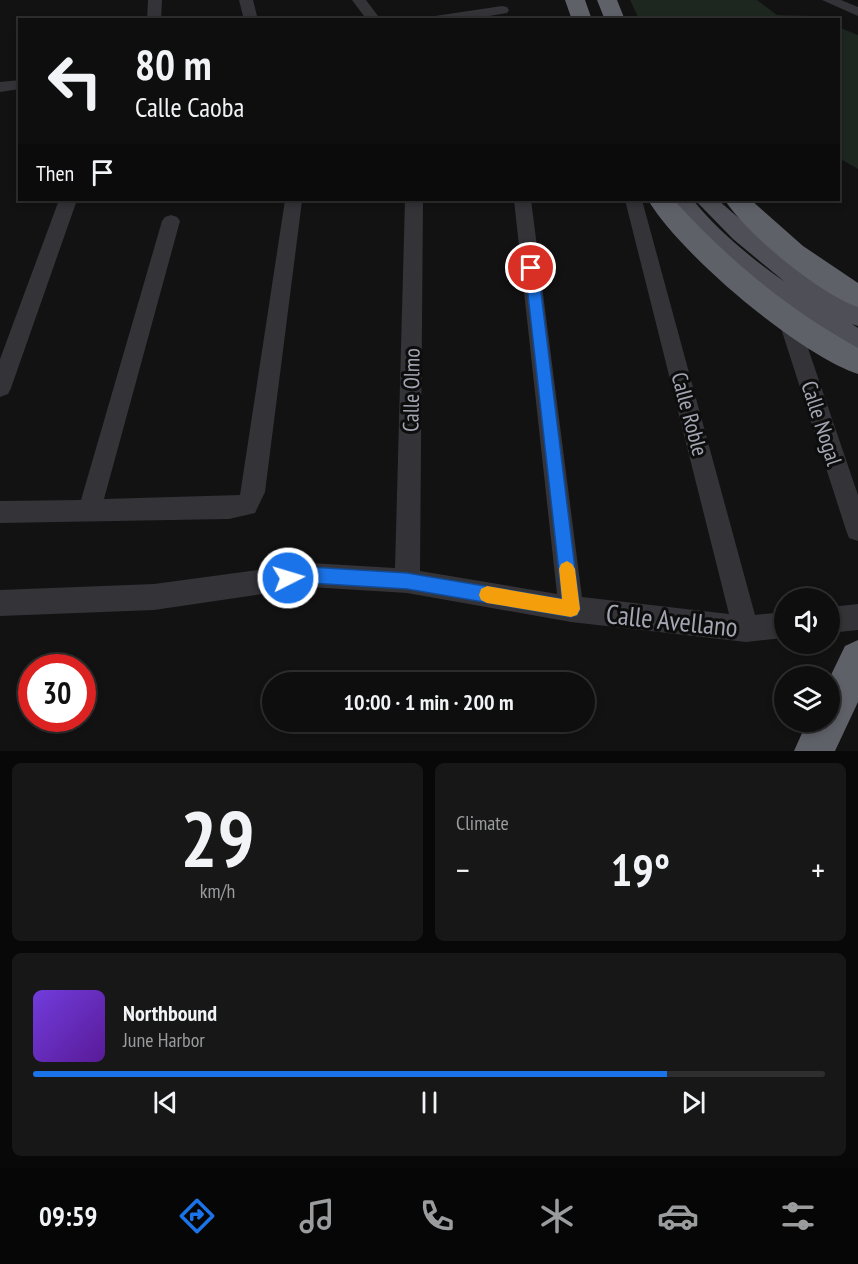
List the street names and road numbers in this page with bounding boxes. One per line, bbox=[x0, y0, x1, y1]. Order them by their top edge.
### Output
street label: Calle Olmo bbox=[396, 348, 426, 432]
street label: Calle Roble bbox=[665, 369, 715, 459]
street label: Calle Nogal bbox=[795, 377, 849, 470]
street label: Calle Avellano bbox=[605, 596, 739, 644]

